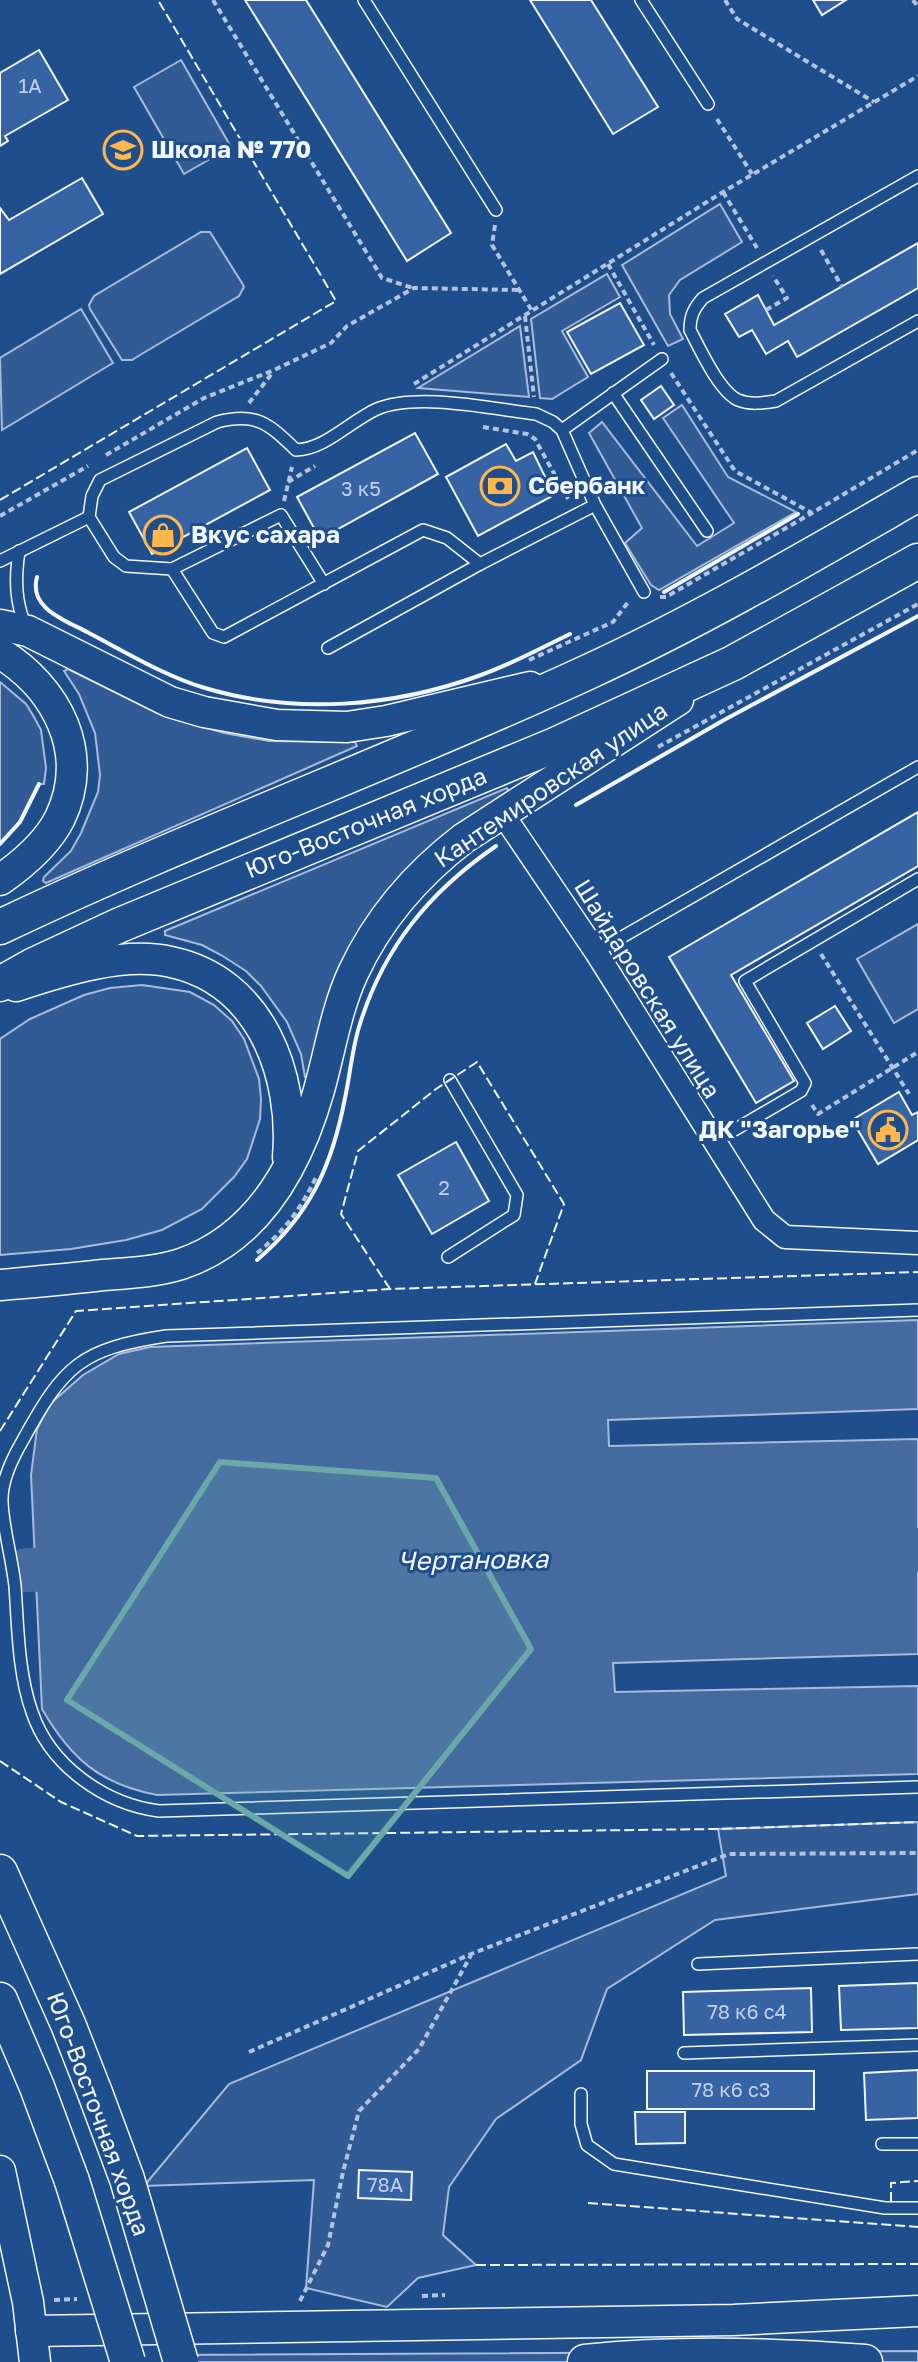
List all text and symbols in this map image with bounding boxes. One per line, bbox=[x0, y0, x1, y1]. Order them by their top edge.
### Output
house number: 1А bbox=[18, 73, 42, 97]
school or university icon: Школа № 770 bbox=[102, 129, 144, 171]
place label: Школа № 770 bbox=[151, 134, 311, 163]
bank icon: Сбербанк bbox=[479, 465, 521, 507]
place label: Сбербанк bbox=[528, 470, 646, 499]
house number: 3 к5 bbox=[341, 476, 381, 500]
shop icon: Вкус сахара bbox=[142, 514, 184, 556]
place label: Вкус сахара bbox=[191, 519, 340, 548]
street label: Кантемировская улица bbox=[428, 695, 672, 873]
street label: Юго-Восточная хорда bbox=[241, 760, 490, 883]
street label: Шайдаровская улица bbox=[569, 873, 728, 1103]
public building icon: ДК "Загорье" bbox=[867, 1109, 909, 1151]
place label: ДК "Загорье" bbox=[699, 1114, 860, 1143]
house number: 2 bbox=[438, 1175, 450, 1199]
water label: Чертановка bbox=[397, 1543, 550, 1576]
street label: Юго-Восточная хорда bbox=[42, 1987, 157, 2240]
house number: 78 к6 с4 bbox=[707, 1999, 787, 2023]
house number: 78 к6 с3 bbox=[692, 2077, 771, 2101]
house number: 78А bbox=[367, 2172, 403, 2196]

